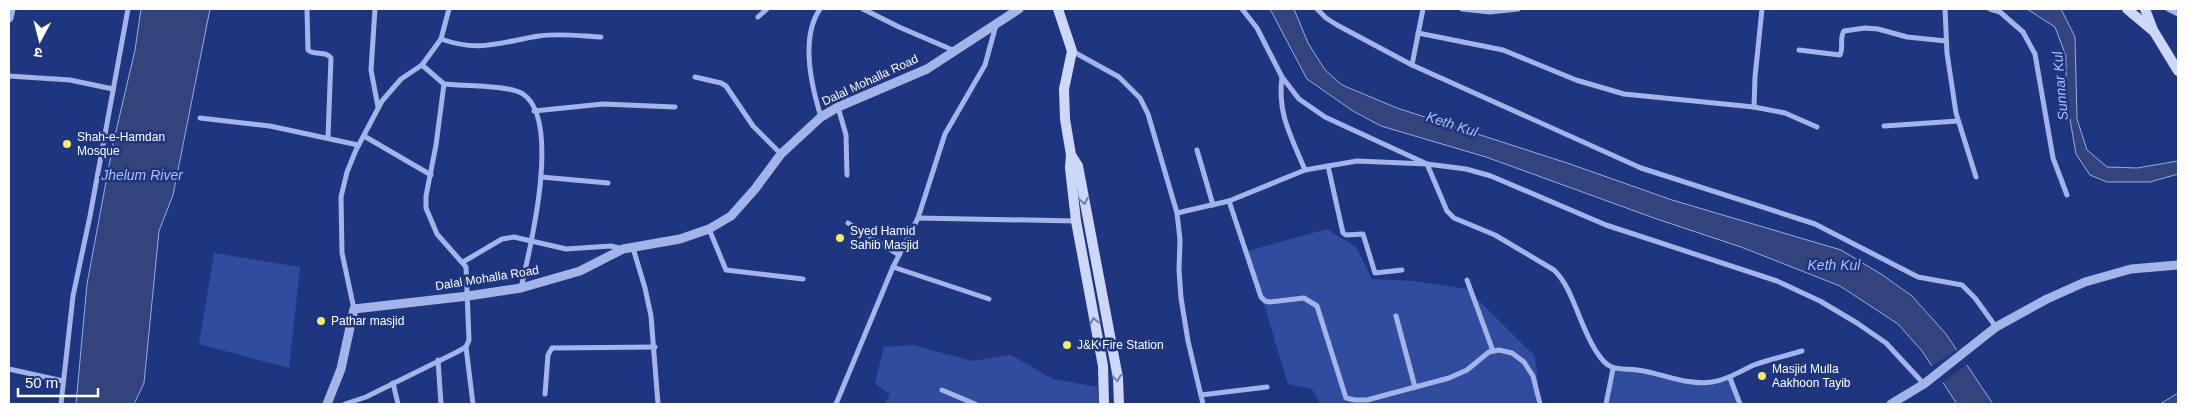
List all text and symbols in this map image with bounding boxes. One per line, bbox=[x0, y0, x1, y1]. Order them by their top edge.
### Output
north arrow bbox=[15, 15, 65, 65]
text: उ bbox=[33, 44, 43, 61]
water label: Sunnar Kul bbox=[2049, 50, 2071, 121]
street label: Dalal Mohalla Road bbox=[820, 52, 920, 108]
water label: Keth Kul bbox=[1424, 108, 1480, 140]
place label: Shah-e-Hamdan Mosque bbox=[77, 130, 165, 158]
marker: Shah-e-Hamdan Mosque bbox=[61, 138, 73, 150]
water label: Jhelum River bbox=[100, 167, 184, 183]
one-way arrow bbox=[1079, 197, 1089, 206]
place label: Syed Hamid Sahib Masjid bbox=[850, 224, 919, 252]
marker: Syed Hamid Sahib Masjid bbox=[834, 232, 846, 244]
water label: Keth Kul bbox=[1808, 257, 1861, 273]
street label: Dalal Mohalla Road bbox=[434, 263, 540, 293]
place label: Pathar masjid bbox=[331, 314, 404, 328]
marker: Pathar masjid bbox=[315, 315, 327, 327]
one-way arrow bbox=[1089, 317, 1100, 326]
place label: J&K Fire Station bbox=[1077, 338, 1164, 352]
marker: J&K Fire Station bbox=[1061, 339, 1073, 351]
place label: Masjid Mulla Aakhoon Tayib bbox=[1772, 362, 1851, 390]
scale bar bbox=[18, 366, 98, 398]
marker: Masjid Mulla Aakhoon Tayib bbox=[1756, 370, 1768, 382]
text: 50 m bbox=[25, 374, 58, 391]
one-way arrow bbox=[1111, 375, 1122, 383]

